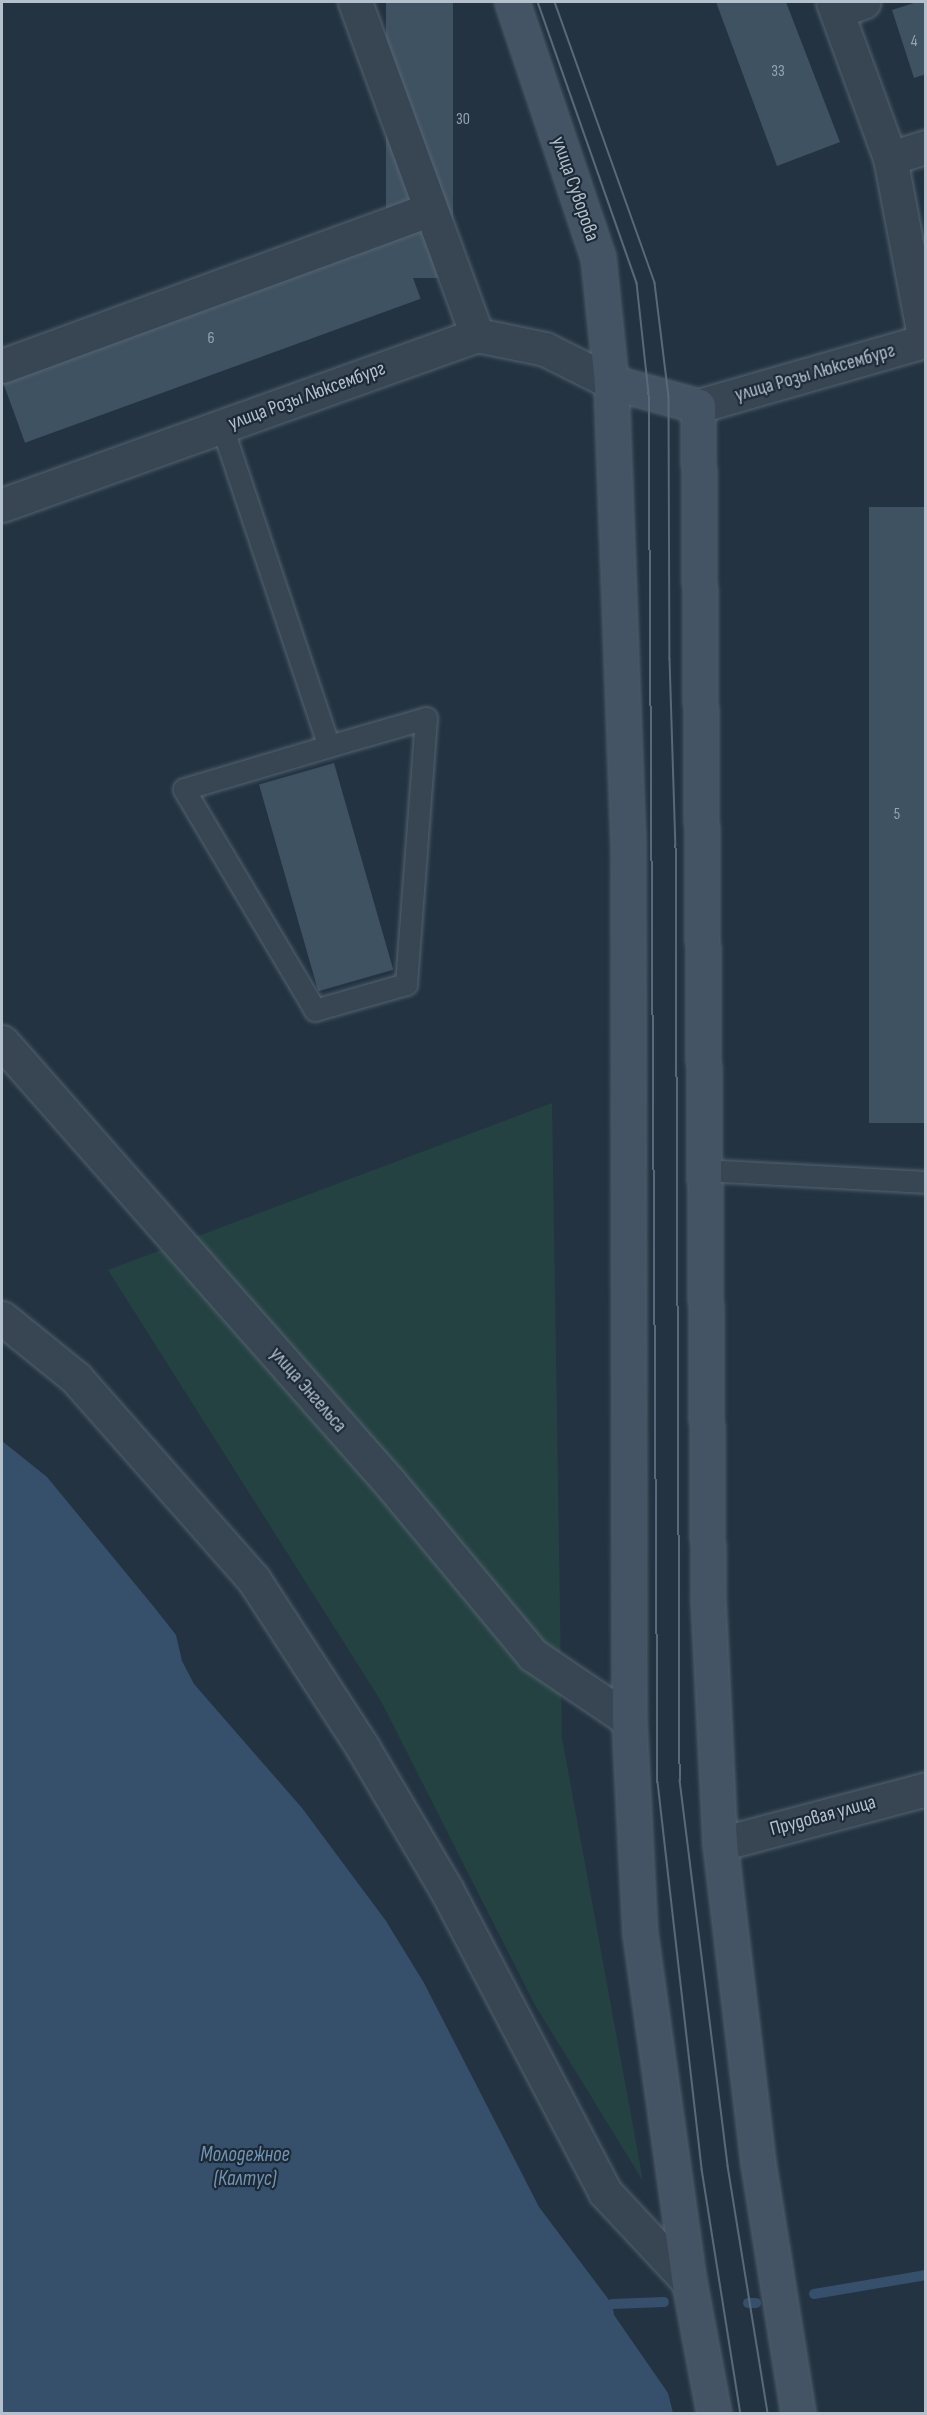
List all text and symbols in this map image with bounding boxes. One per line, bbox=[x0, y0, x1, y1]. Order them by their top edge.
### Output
house number: 4 bbox=[911, 32, 917, 52]
house number: 33 bbox=[771, 62, 785, 82]
house number: 30 bbox=[456, 110, 470, 130]
street label: улица Суворова bbox=[546, 134, 604, 244]
house number: 6 bbox=[207, 329, 215, 349]
street label: улица Розы Люксембург bbox=[732, 339, 898, 407]
street label: улица Розы Люксембург bbox=[225, 356, 389, 436]
house number: 5 bbox=[894, 805, 900, 825]
street label: улица Энгельса bbox=[264, 1342, 352, 1438]
street label: Прудовая улица bbox=[768, 1790, 878, 1842]
water label: Молодежное (Калтус) bbox=[200, 2142, 290, 2192]

